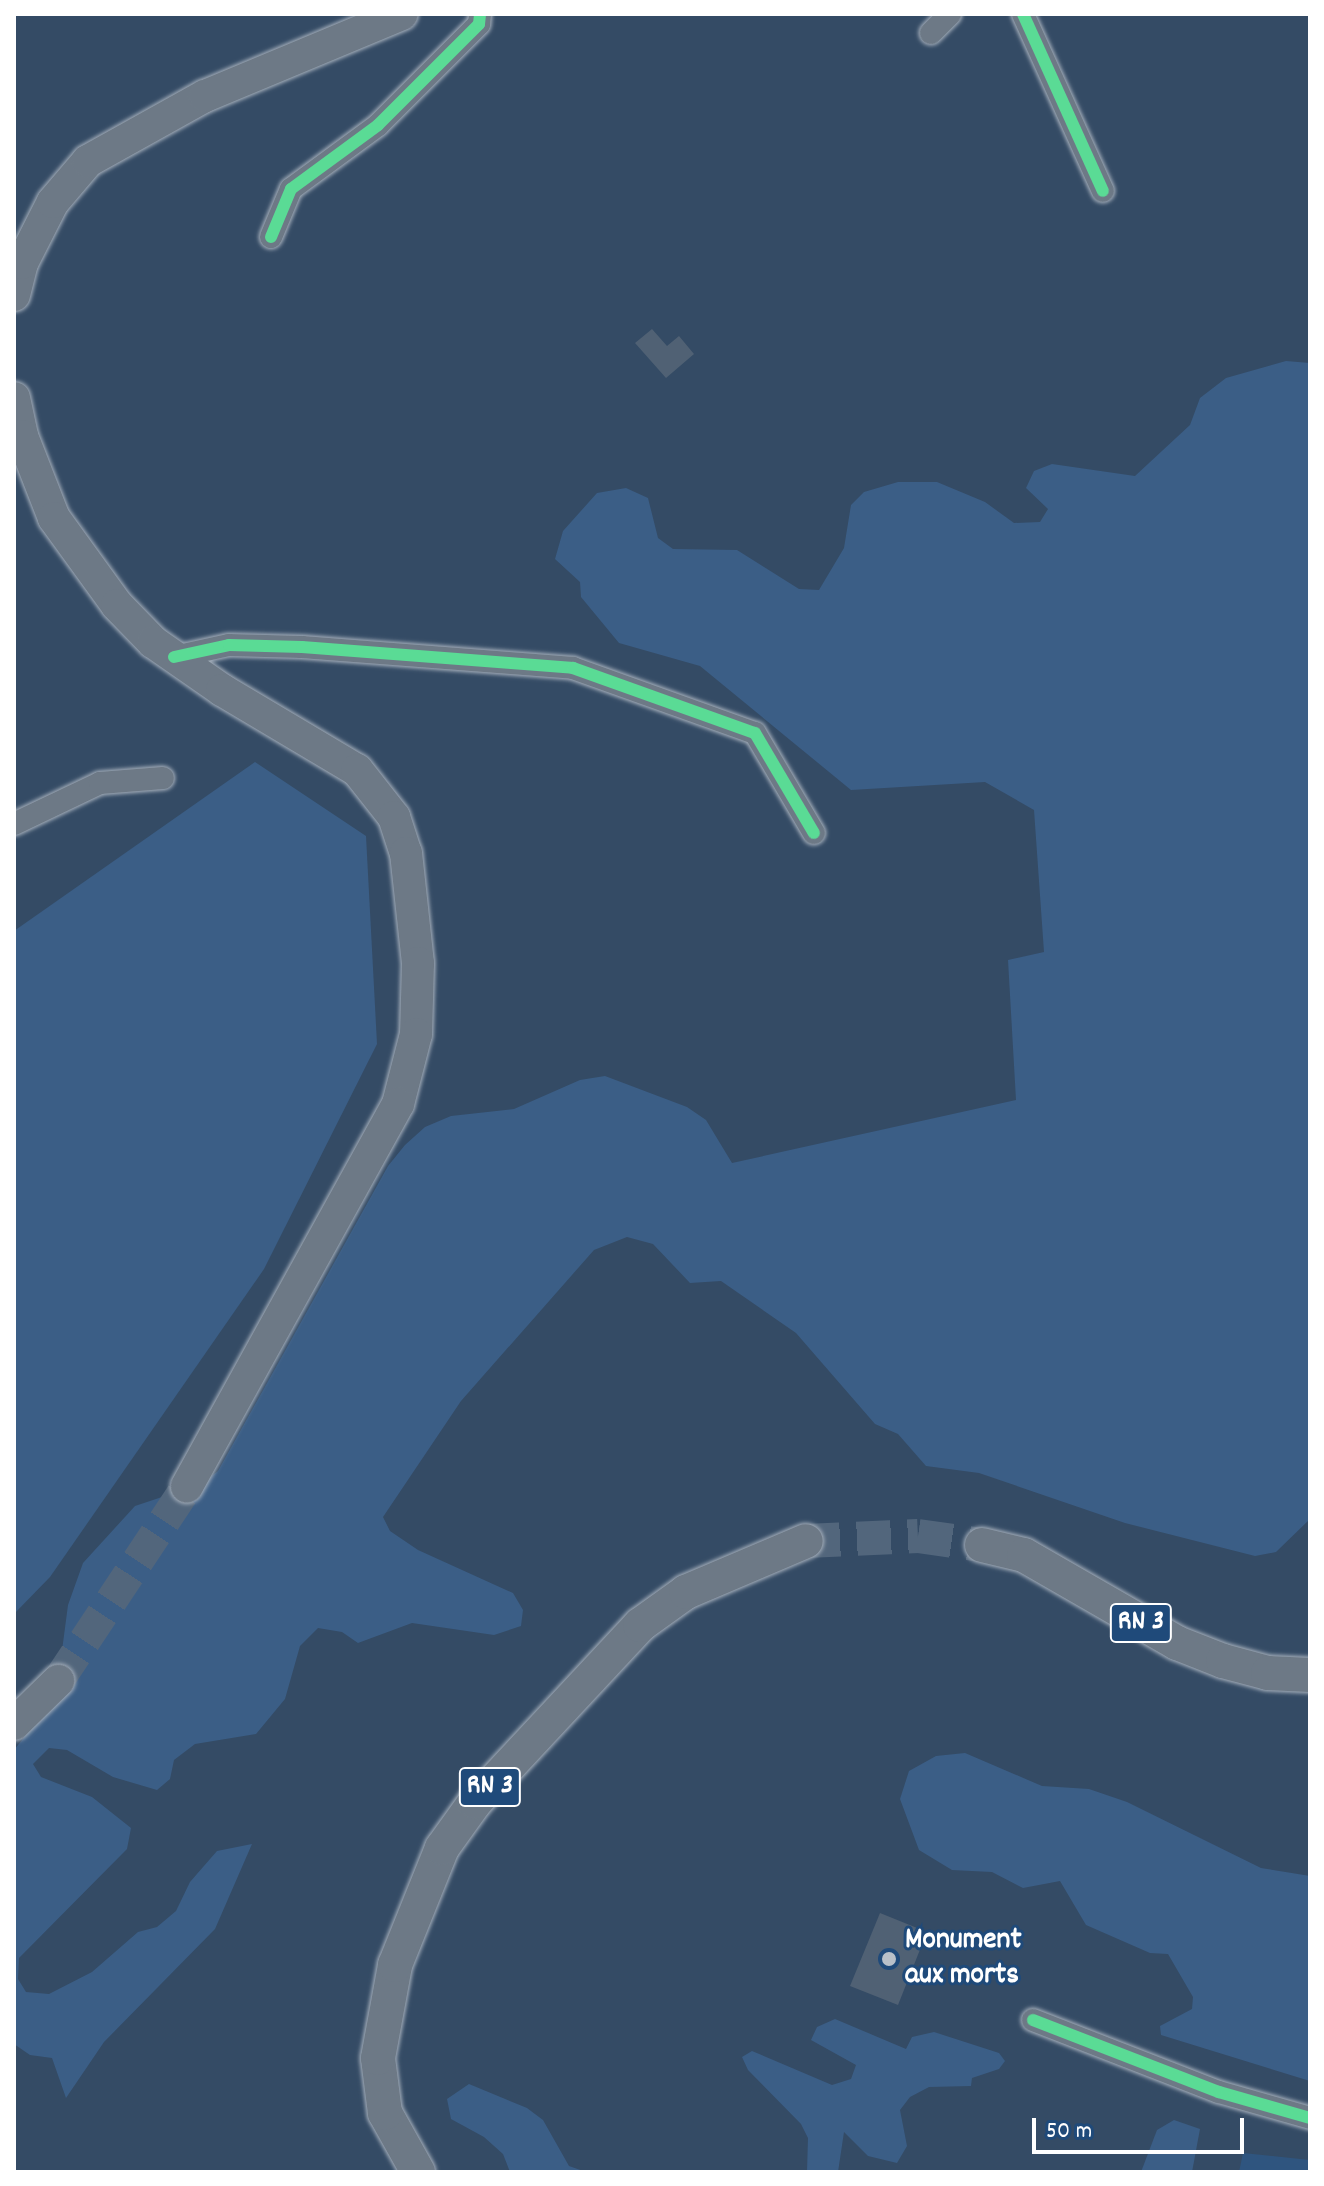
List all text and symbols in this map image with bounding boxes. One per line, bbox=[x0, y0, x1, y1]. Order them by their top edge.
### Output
road number: RN 3 bbox=[1109, 1599, 1173, 1647]
road number: RN 3 bbox=[458, 1763, 522, 1811]
place label: Monument aux morts bbox=[905, 1924, 1021, 1994]
marker: Monument aux morts bbox=[880, 1950, 898, 1968]
scale bar bbox=[1036, 2102, 1248, 2152]
text: 50 m bbox=[1046, 2115, 1092, 2149]

